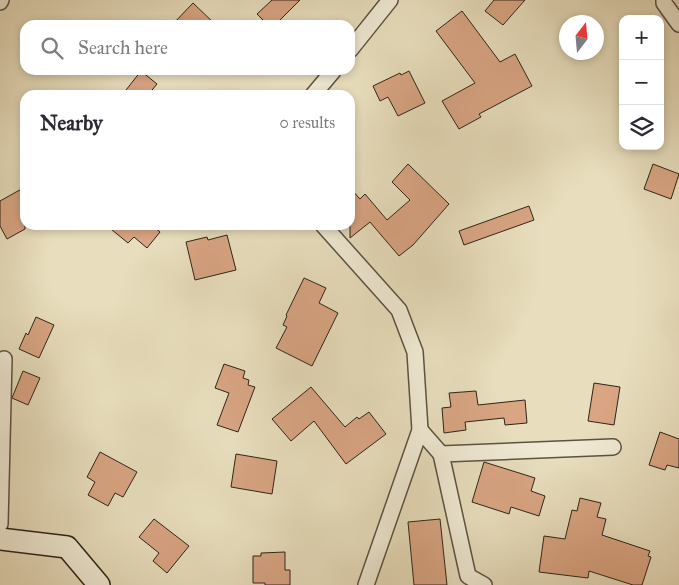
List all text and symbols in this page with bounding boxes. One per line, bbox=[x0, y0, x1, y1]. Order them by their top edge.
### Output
north arrow bbox=[559, 15, 604, 60]
map controls bbox=[619, 15, 664, 150]
button: + bbox=[619, 15, 664, 60]
search box bbox=[20, 20, 355, 75]
icon: search bbox=[38, 34, 66, 62]
text: Search here bbox=[78, 36, 168, 59]
button: − bbox=[619, 60, 664, 105]
button: layers bbox=[619, 105, 664, 150]
text: Nearby bbox=[40, 110, 103, 136]
text: 0 results bbox=[280, 113, 335, 132]

